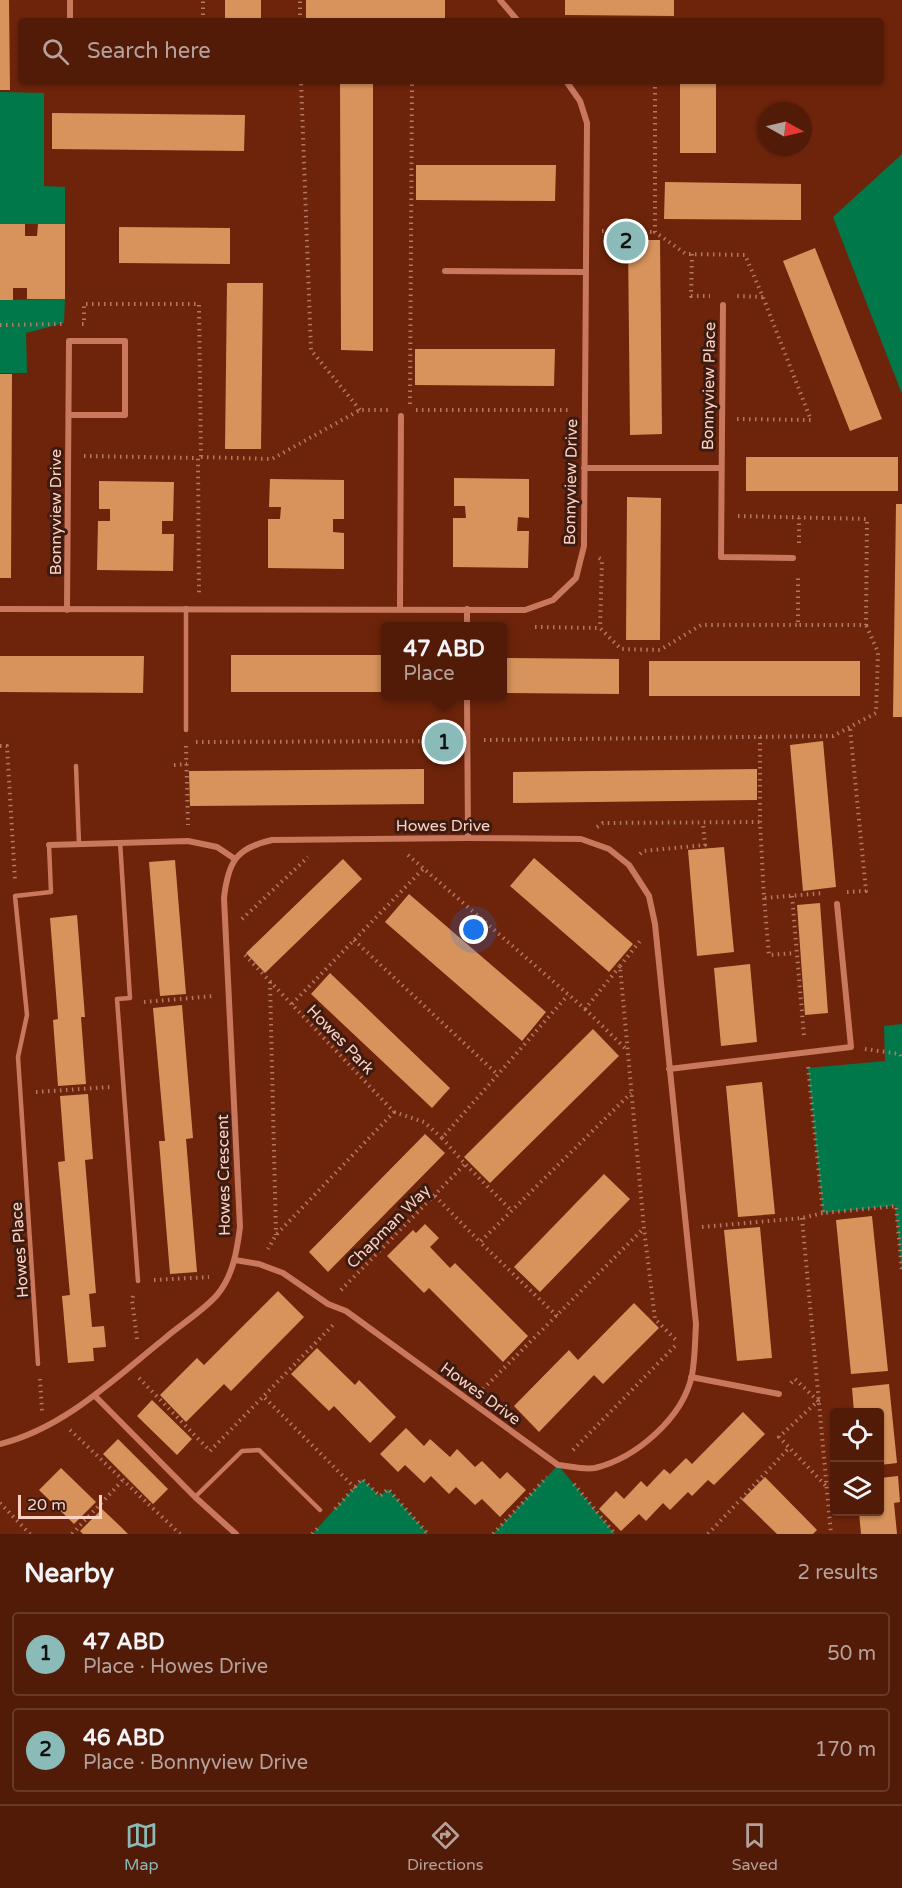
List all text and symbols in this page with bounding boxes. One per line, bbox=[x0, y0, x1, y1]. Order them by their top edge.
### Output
search box bbox=[18, 18, 884, 84]
icon: search bbox=[39, 35, 72, 68]
text: Search here bbox=[87, 38, 211, 64]
north arrow bbox=[758, 102, 812, 156]
pin: 2 bbox=[606, 218, 646, 264]
street label: Bonnyview Place bbox=[698, 322, 720, 450]
street label: Bonnyview Drive bbox=[560, 419, 582, 545]
street label: Bonnyview Drive bbox=[46, 449, 66, 575]
popup bbox=[381, 622, 507, 700]
text: 47 ABD bbox=[403, 636, 485, 662]
text: Place bbox=[403, 662, 455, 686]
pin: 1 bbox=[424, 720, 464, 764]
street label: Howes Drive bbox=[396, 816, 490, 836]
your location bbox=[459, 915, 488, 944]
street label: Howes Park bbox=[302, 1001, 379, 1079]
street label: Howes Crescent bbox=[213, 1114, 235, 1236]
street label: Chapman Way bbox=[343, 1180, 435, 1273]
street label: Howes Place bbox=[7, 1201, 33, 1299]
street label: Howes Drive bbox=[436, 1358, 524, 1430]
map controls bbox=[830, 1408, 884, 1516]
button: locate bbox=[830, 1408, 884, 1462]
button: layers bbox=[830, 1462, 884, 1516]
scale bar bbox=[18, 1492, 102, 1520]
text: 20 m bbox=[27, 1495, 66, 1515]
text: Nearby bbox=[24, 1558, 114, 1589]
text: 2 results bbox=[798, 1561, 878, 1585]
text: 47 ABD bbox=[83, 1629, 165, 1655]
text: 1 bbox=[39, 1642, 52, 1666]
text: 50 m bbox=[827, 1642, 876, 1666]
text: Place · Howes Drive bbox=[83, 1655, 268, 1679]
text: 46 ABD bbox=[83, 1725, 165, 1751]
text: 2 bbox=[39, 1738, 52, 1762]
text: 170 m bbox=[815, 1738, 876, 1762]
text: Place · Bonnyview Drive bbox=[83, 1751, 308, 1775]
tab: Map bbox=[124, 1819, 159, 1875]
tab: Directions bbox=[407, 1819, 483, 1875]
tab: Saved bbox=[732, 1819, 778, 1875]

